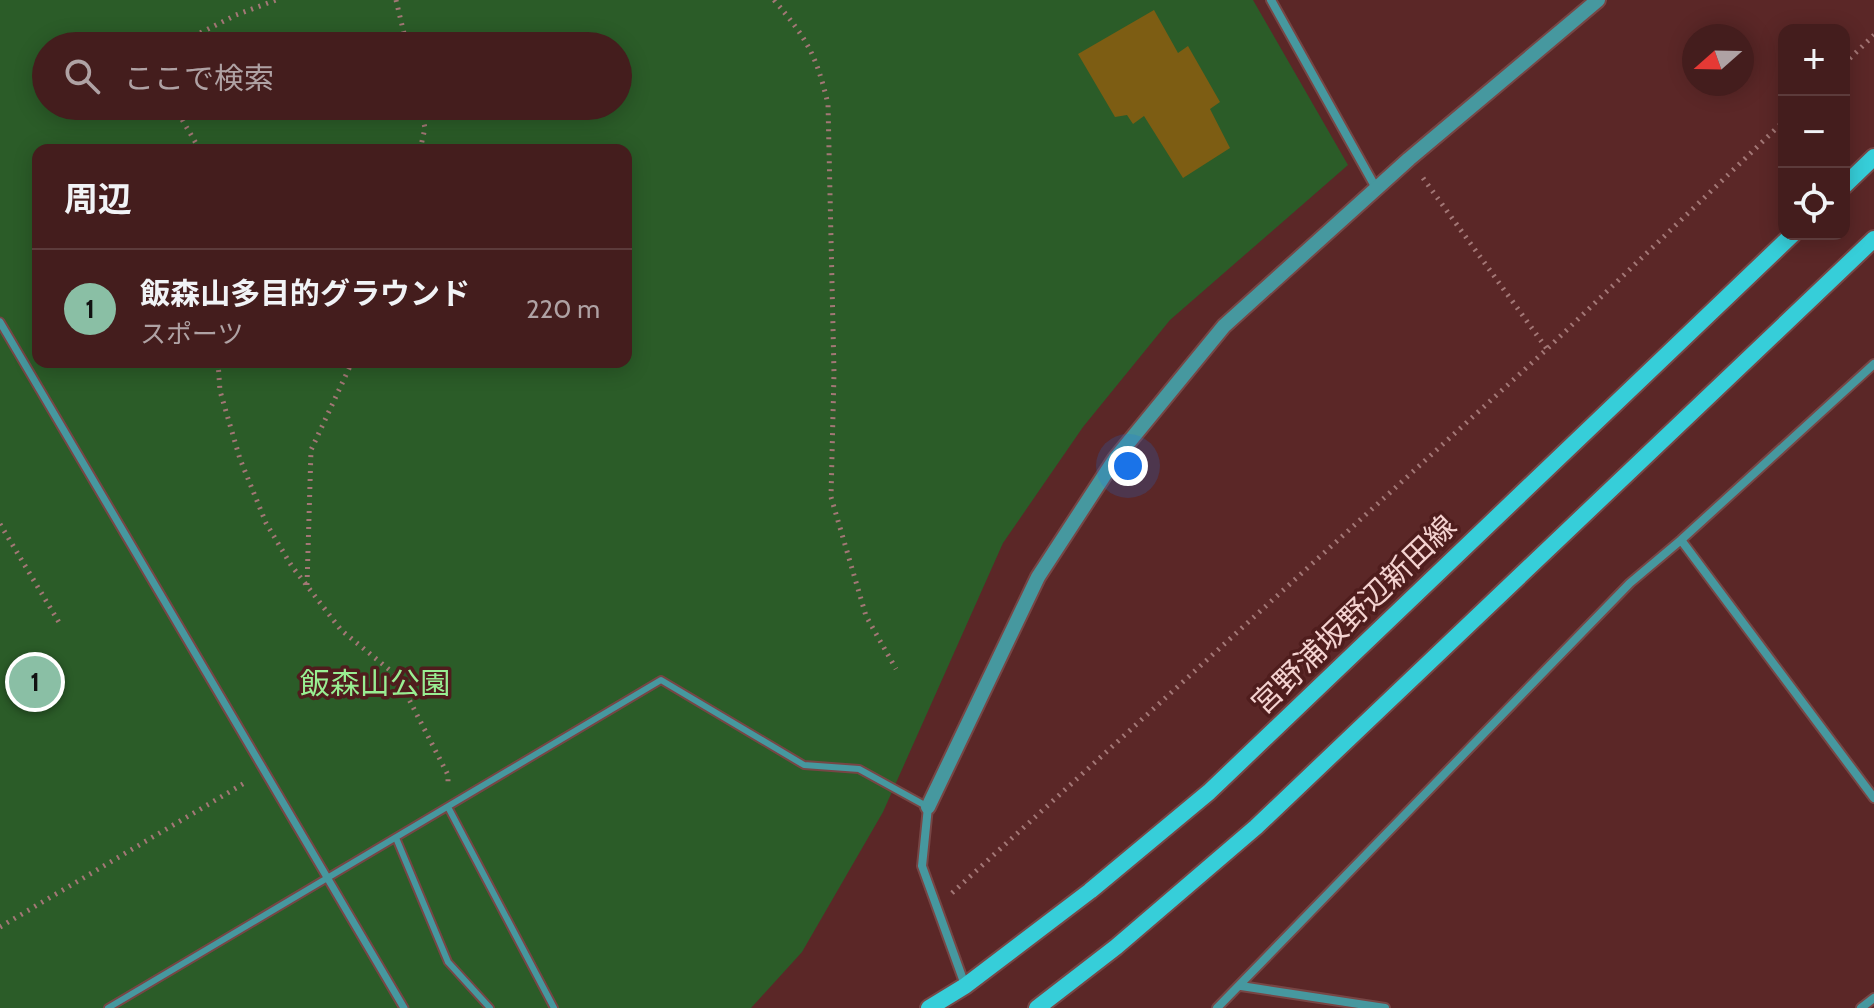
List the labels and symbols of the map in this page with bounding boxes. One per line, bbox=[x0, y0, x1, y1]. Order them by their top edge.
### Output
north arrow bbox=[1682, 24, 1754, 96]
your location bbox=[1108, 446, 1148, 486]
street label: 宮野浦坂野辺新田線 bbox=[1244, 508, 1464, 722]
pin: 1 bbox=[9, 652, 61, 712]
park label: 飯森山公園 bbox=[300, 665, 450, 702]

